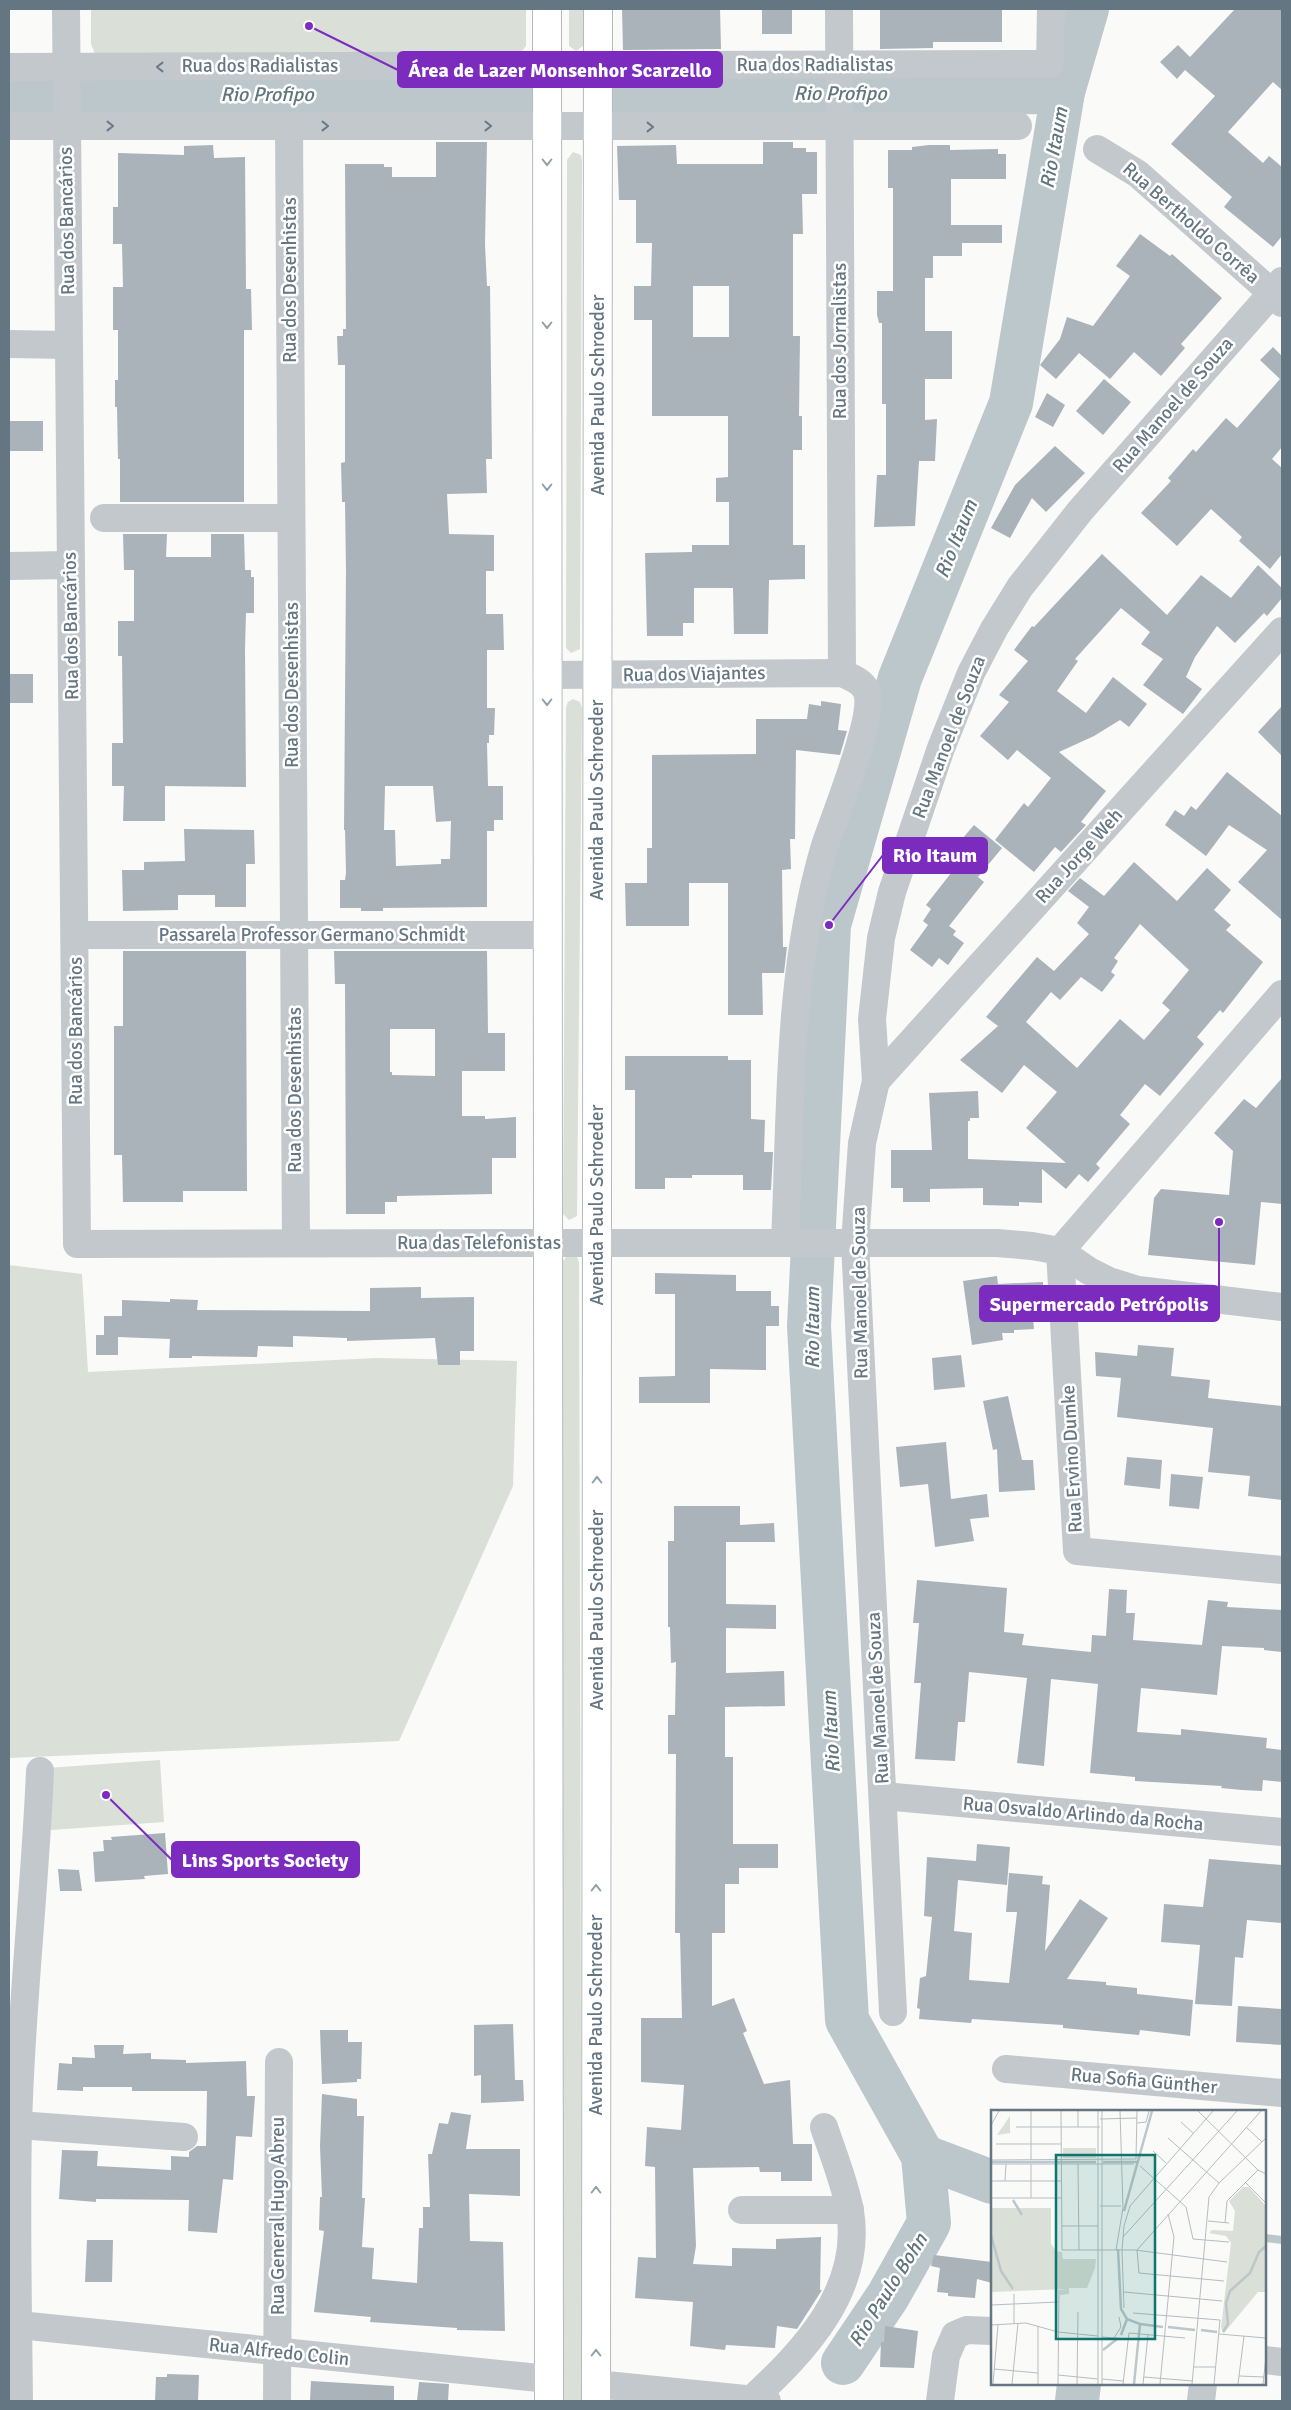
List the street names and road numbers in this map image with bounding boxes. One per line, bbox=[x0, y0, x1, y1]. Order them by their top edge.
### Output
street label: Rua dos Radialistas bbox=[737, 53, 893, 77]
street label: Rua dos Radialistas bbox=[182, 54, 338, 78]
street label: Rua dos Bancários bbox=[54, 147, 80, 295]
street label: Rua Bertholdo Corrêa bbox=[1117, 157, 1265, 289]
street label: Rua dos Desenhistas bbox=[278, 197, 302, 363]
street label: Rua dos Jornalistas bbox=[828, 263, 852, 419]
street label: Avenida Paulo Schroeder bbox=[586, 295, 610, 495]
street label: Rua Manoel de Souza bbox=[1107, 332, 1239, 478]
street label: Rua dos Bancários bbox=[58, 552, 84, 700]
street label: Rua dos Desenhistas bbox=[280, 602, 304, 768]
street label: Rua Manoel de Souza bbox=[907, 652, 991, 822]
street label: Rua dos Viajantes bbox=[622, 661, 766, 687]
street label: Avenida Paulo Schroeder bbox=[585, 700, 609, 900]
street label: Rua Jorge Weh bbox=[1030, 804, 1128, 908]
street label: Passarela Professor Germano Schmidt bbox=[159, 923, 466, 947]
street label: Rua dos Bancários bbox=[64, 957, 88, 1105]
street label: Rua dos Desenhistas bbox=[283, 1007, 307, 1173]
street label: Avenida Paulo Schroeder bbox=[585, 1105, 609, 1305]
street label: Rua Manoel de Souza bbox=[846, 1207, 874, 1379]
street label: Rua das Telefonistas bbox=[397, 1231, 561, 1255]
street label: Rua Ervino Dumke bbox=[1056, 1384, 1088, 1534]
street label: Avenida Paulo Schroeder bbox=[585, 1510, 609, 1710]
street label: Rua Manoel de Souza bbox=[862, 1611, 894, 1785]
street label: Rua Osvaldo Arlindo da Rocha bbox=[962, 1792, 1204, 1836]
street label: Avenida Paulo Schroeder bbox=[584, 1915, 608, 2115]
street label: Rua Sofia Günther bbox=[1070, 2063, 1218, 2099]
street label: Rua General Hugo Abreu bbox=[266, 2117, 290, 2315]
street label: Rua Alfredo Colin bbox=[207, 2333, 351, 2371]

